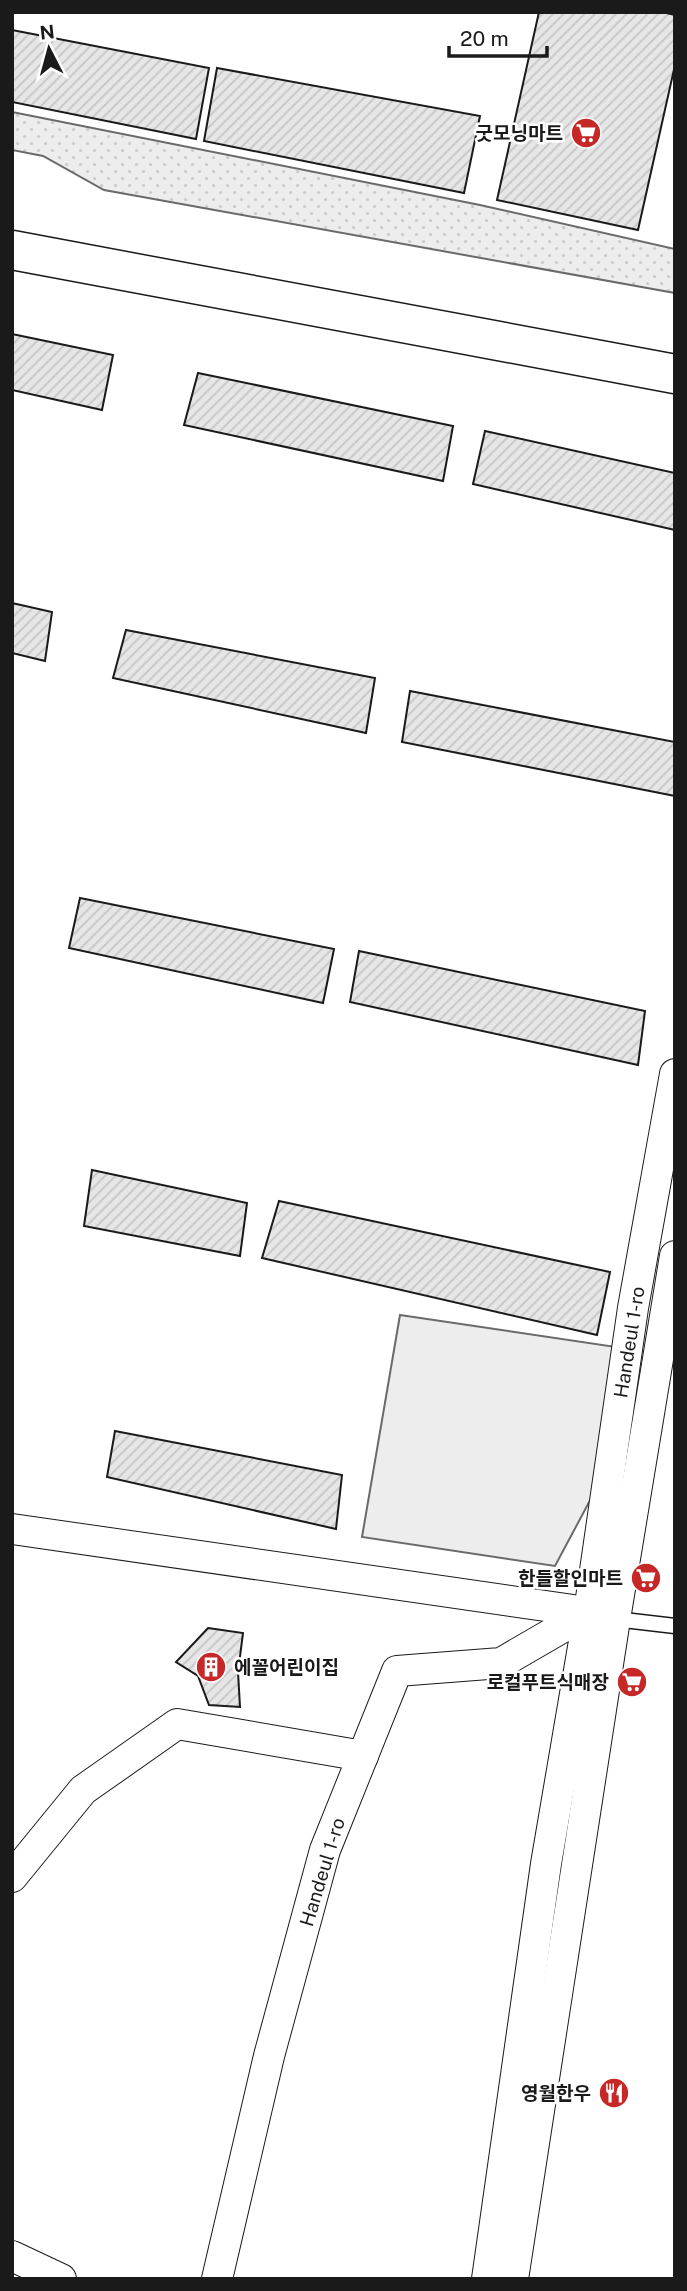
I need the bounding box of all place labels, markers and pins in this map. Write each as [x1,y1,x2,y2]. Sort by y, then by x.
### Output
supermarket icon: 굿모닝마트 [569,116,603,150]
place label: 굿모닝마트 [476,122,563,144]
supermarket icon: 한들할인마트 [629,1561,663,1595]
place label: 한들할인마트 [518,1567,623,1589]
building icon: 에꼴어린이집 [194,1650,228,1684]
place label: 에꼴어린이집 [234,1656,339,1678]
supermarket icon: 로컬푸트식매장 [615,1665,649,1699]
place label: 로컬푸트식매장 [487,1671,609,1693]
restaurant icon: 영월한우 [597,2076,631,2110]
place label: 영월한우 [521,2082,591,2104]

